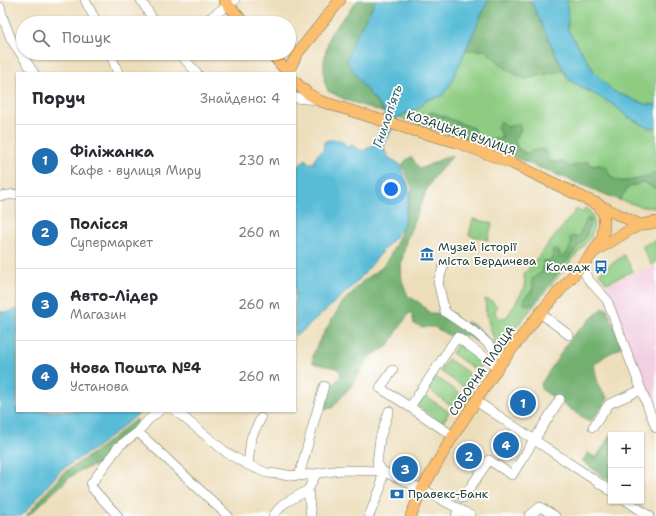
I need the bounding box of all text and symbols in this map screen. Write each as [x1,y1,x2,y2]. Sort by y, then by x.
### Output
search box [16,16,296,60]
icon: search [30,27,52,49]
text: Пошук [62,28,111,48]
water label: Гнилоп'ять [369,82,406,150]
text: Поруч [32,87,85,109]
text: Знайдено: 4 [200,90,280,107]
street label: КОЗАЦЬКА ВУЛИЦЯ [404,107,518,159]
text: Філіжанка [70,142,154,162]
text: 1 [42,152,48,169]
text: 230 m [238,152,280,169]
text: Кафе · вулиця Миру [70,162,202,179]
your location [381,179,401,199]
text: Полісся [70,214,128,234]
text: 2 [40,224,50,241]
text: 260 m [238,224,280,241]
text: Супермаркет [70,234,153,251]
place label: Музей історії міста Бердичева [438,239,537,269]
museum icon: Музей історії міста Бердичева [419,246,435,262]
place label: Коледж [546,259,590,275]
bus stop icon: Коледж [593,259,609,275]
text: Авто-Лідер [70,286,158,306]
text: 3 [40,296,50,313]
text: 260 m [238,296,280,313]
text: Магазин [70,306,126,323]
street label: СОБОРНА ПЛОЩА [445,323,519,419]
text: Нова Пошта №4 [70,358,201,378]
text: 4 [40,368,50,385]
text: 260 m [238,368,280,385]
text: Установа [70,378,129,395]
pin: 1 [510,388,536,418]
pin: 4 [493,430,519,460]
map controls [608,432,644,504]
button: + [608,432,644,468]
pin: 2 [456,441,482,471]
pin: 3 [392,454,418,484]
button: − [608,468,644,504]
bank icon: Правекс-Банк [389,486,405,502]
place label: Правекс-Банк [408,486,489,502]

